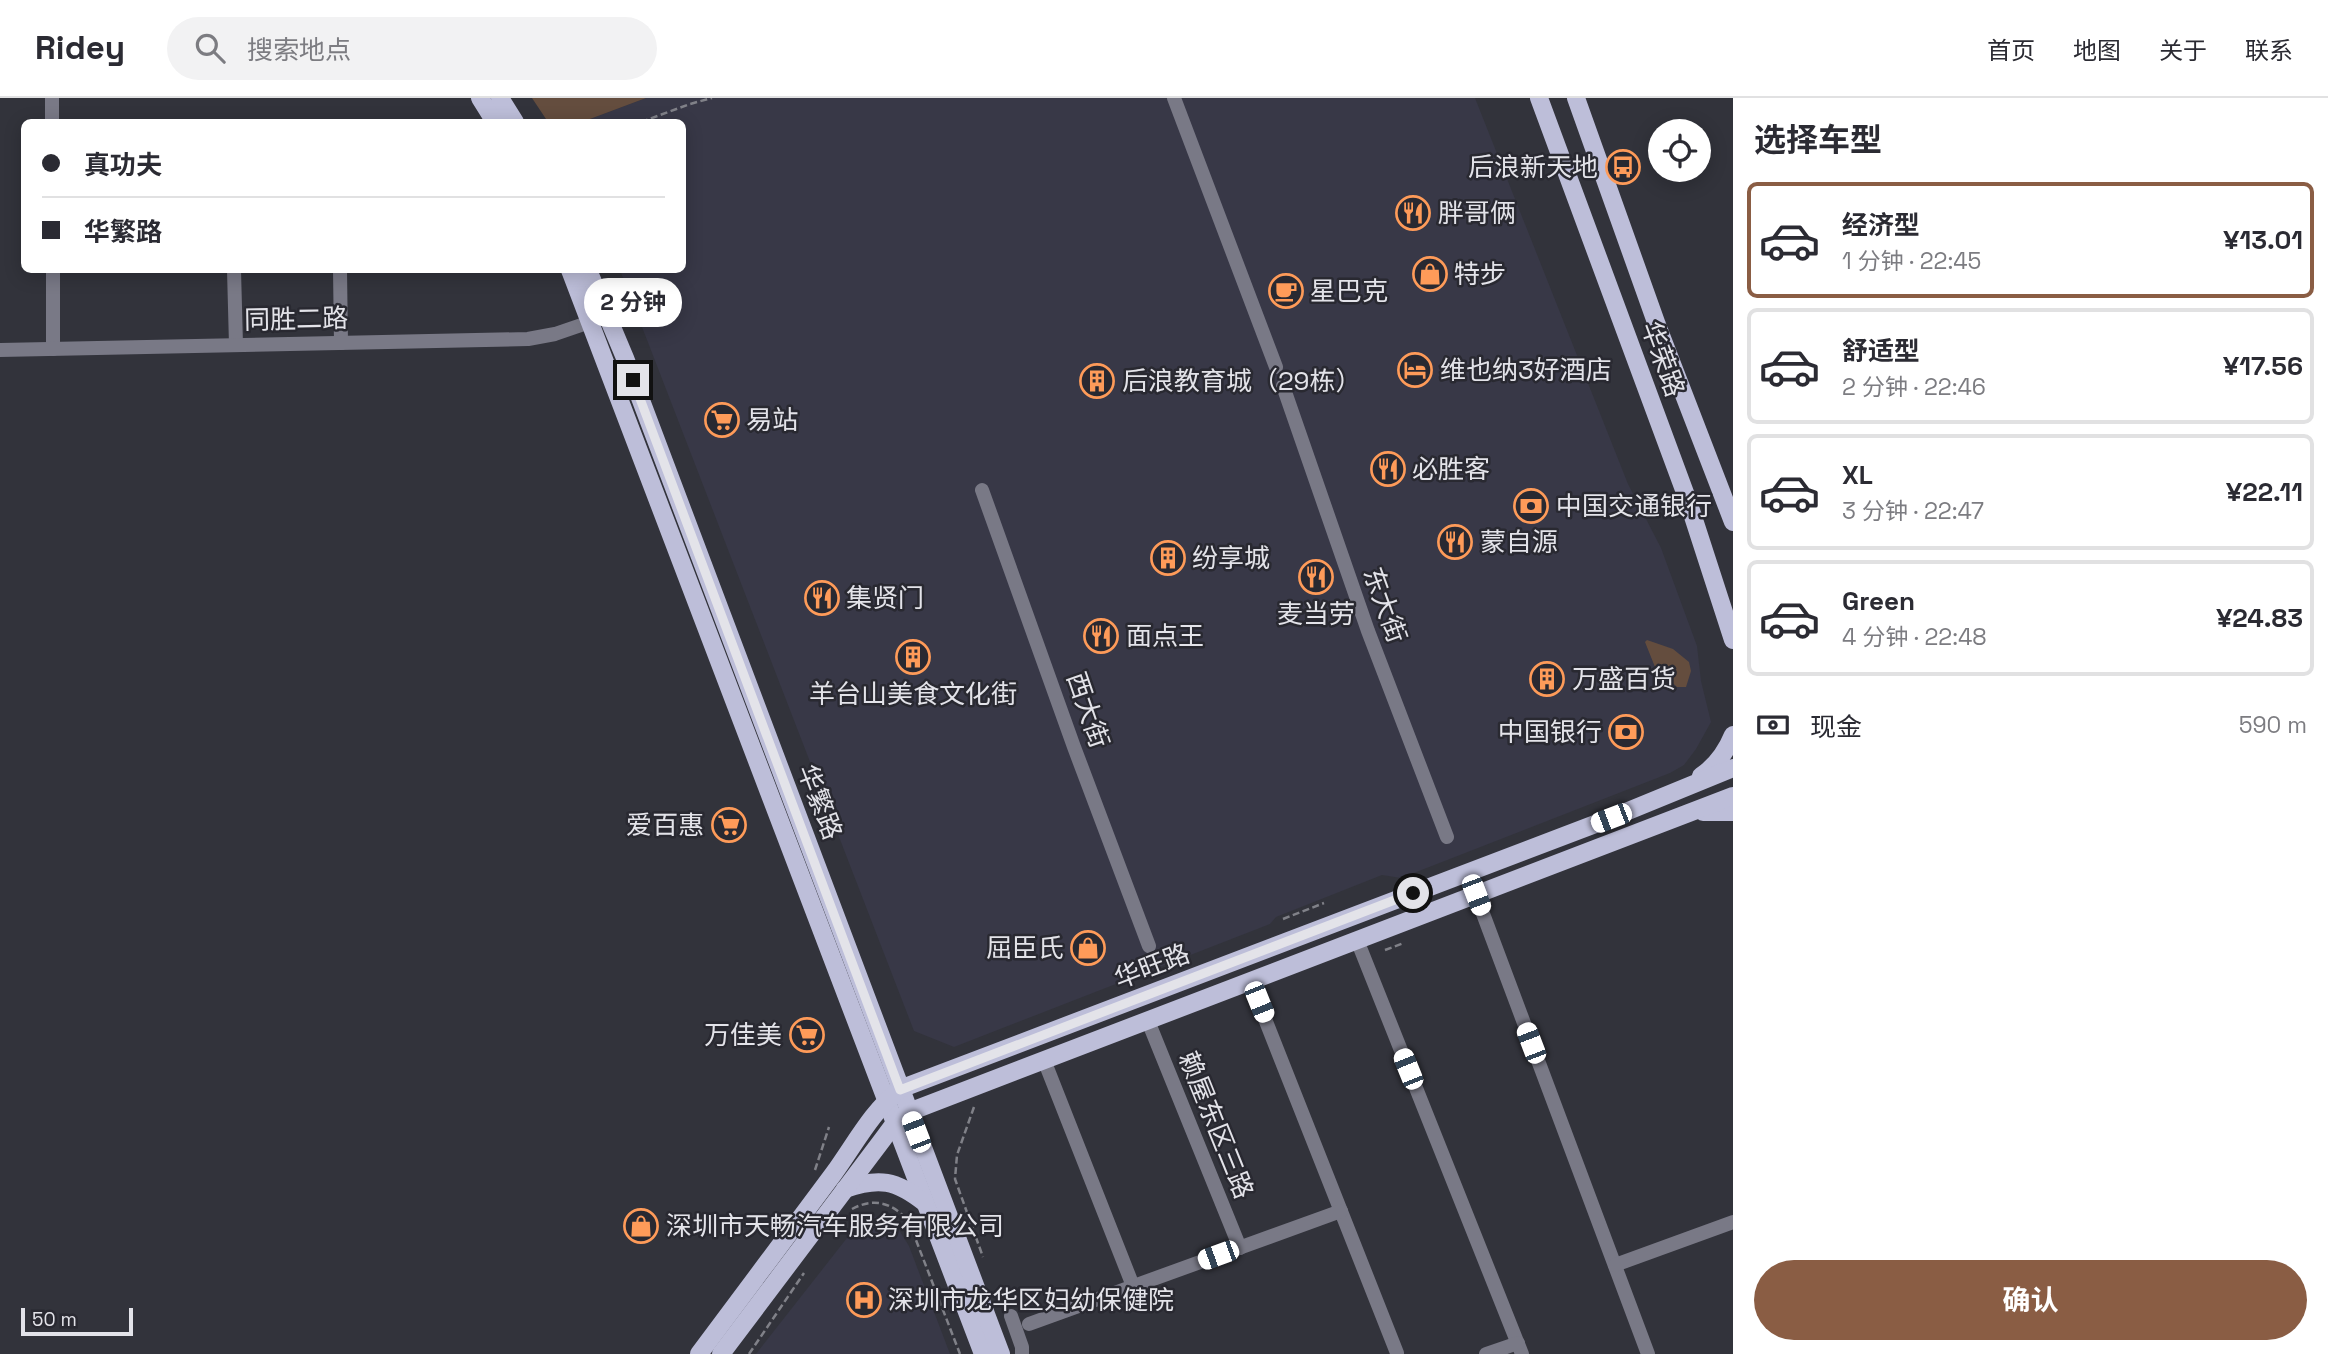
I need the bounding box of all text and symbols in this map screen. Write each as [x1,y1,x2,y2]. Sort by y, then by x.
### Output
search box [167,17,657,80]
text: Ridey [35,27,125,69]
icon: search [191,29,229,67]
text: 搜索地点 [247,33,351,67]
text: 首页 [1987,35,2035,66]
text: 地图 [2073,35,2121,66]
text: 关于 [2159,35,2207,66]
text: 联系 [2245,35,2293,66]
map controls [1648,119,1711,182]
button: locate [1648,119,1711,182]
text: 选择车型 [1754,120,1882,160]
text: 真功夫 [84,148,162,182]
bus stop icon: 后浪新天地 [1604,148,1642,186]
place label: 后浪新天地 [1468,150,1598,184]
restaurant icon: 胖哥俩 [1394,194,1432,232]
place label: 胖哥俩 [1438,196,1516,230]
text: 经济型 [1842,208,1920,242]
icon: car [1758,209,1821,272]
text: 华繁路 [84,215,162,249]
text: ¥13.01 [2223,223,2303,257]
text: 1 分钟 · 22:45 [1842,246,1981,276]
shop icon: 特步 [1411,255,1449,293]
place label: 特步 [1454,257,1506,291]
cafe icon: 星巴克 [1267,272,1305,310]
place label: 星巴克 [1310,274,1388,308]
callout: 2 分钟 [584,278,682,328]
text: 2 分钟 [600,287,666,317]
street label: 同胜二路 [244,301,348,337]
street label: 华荣路 [1634,317,1692,401]
text: 舒适型 [1842,334,1920,368]
icon: car [1758,335,1821,398]
text: ¥17.56 [2223,349,2303,383]
hotel icon: 维也纳3好酒店 [1396,351,1434,389]
place label: 维也纳3好酒店 [1440,353,1612,387]
building icon: 后浪教育城（29栋） [1078,362,1116,400]
route end [617,364,649,396]
place label: 后浪教育城（29栋） [1122,364,1362,398]
text: 2 分钟 · 22:46 [1842,372,1986,402]
supermarket icon: 易站 [703,401,741,439]
place label: 易站 [746,403,798,437]
restaurant icon: 必胜客 [1369,450,1407,488]
place label: 必胜客 [1412,452,1490,486]
text: XL [1842,458,1873,492]
icon: car [1758,461,1821,524]
text: ¥22.11 [2226,475,2303,509]
bank icon: 中国交通银行 [1512,487,1550,525]
place label: 中国交通银行 [1556,489,1712,523]
text: 3 分钟 · 22:47 [1842,496,1984,526]
restaurant icon: 蒙自源 [1436,523,1474,561]
place label: 蒙自源 [1480,525,1558,559]
building icon: 纷享城 [1149,539,1187,577]
place label: 纷享城 [1192,541,1270,575]
restaurant icon: 麦当劳 [1297,558,1335,596]
street label: 东大街 [1356,563,1414,647]
restaurant icon: 集贤门 [803,579,841,617]
place label: 集贤门 [846,581,924,615]
text: Green [1842,584,1915,618]
icon: car [1758,587,1821,650]
place label: 麦当劳 [1277,597,1355,631]
text: ¥24.83 [2216,601,2303,635]
restaurant icon: 面点王 [1082,617,1120,655]
place label: 面点王 [1126,619,1204,653]
text: 4 分钟 · 22:48 [1842,622,1987,652]
building icon: 羊台山美食文化街 [894,638,932,676]
building icon: 万盛百货 [1528,660,1566,698]
place label: 万盛百货 [1572,662,1676,696]
street label: 西大街 [1059,668,1117,752]
place label: 羊台山美食文化街 [809,677,1017,711]
icon: cash [1754,706,1792,744]
text: 现金 [1810,710,1862,744]
text: 590 m [2239,710,2307,740]
bank icon: 中国银行 [1607,713,1645,751]
place label: 中国银行 [1498,715,1602,749]
street label: 华繁路 [790,759,850,845]
car [1588,801,1635,835]
supermarket icon: 爱百惠 [710,806,748,844]
place label: 爱百惠 [626,808,704,842]
car [1459,872,1494,918]
route start [1397,877,1429,909]
shop icon: 屈臣氏 [1069,929,1107,967]
place label: 屈臣氏 [986,931,1064,965]
street label: 华旺路 [1109,936,1195,996]
car [1242,979,1277,1025]
supermarket icon: 万佳美 [788,1016,826,1054]
place label: 万佳美 [704,1018,782,1052]
car [1514,1020,1549,1066]
street label: 赖屋东区三路 [1171,1046,1261,1204]
car [1391,1046,1426,1092]
car [899,1109,934,1155]
shop icon: 深圳市天畅汽车服务有限公司 [622,1207,660,1245]
place label: 深圳市天畅汽车服务有限公司 [666,1209,1004,1243]
car [1195,1238,1242,1272]
button: 确认 [1754,1260,2307,1340]
hospital icon: 深圳市龙华区妇幼保健院 [845,1281,883,1319]
place label: 深圳市龙华区妇幼保健院 [888,1283,1174,1317]
scale bar [21,1305,133,1337]
text: 50 m [32,1307,77,1332]

